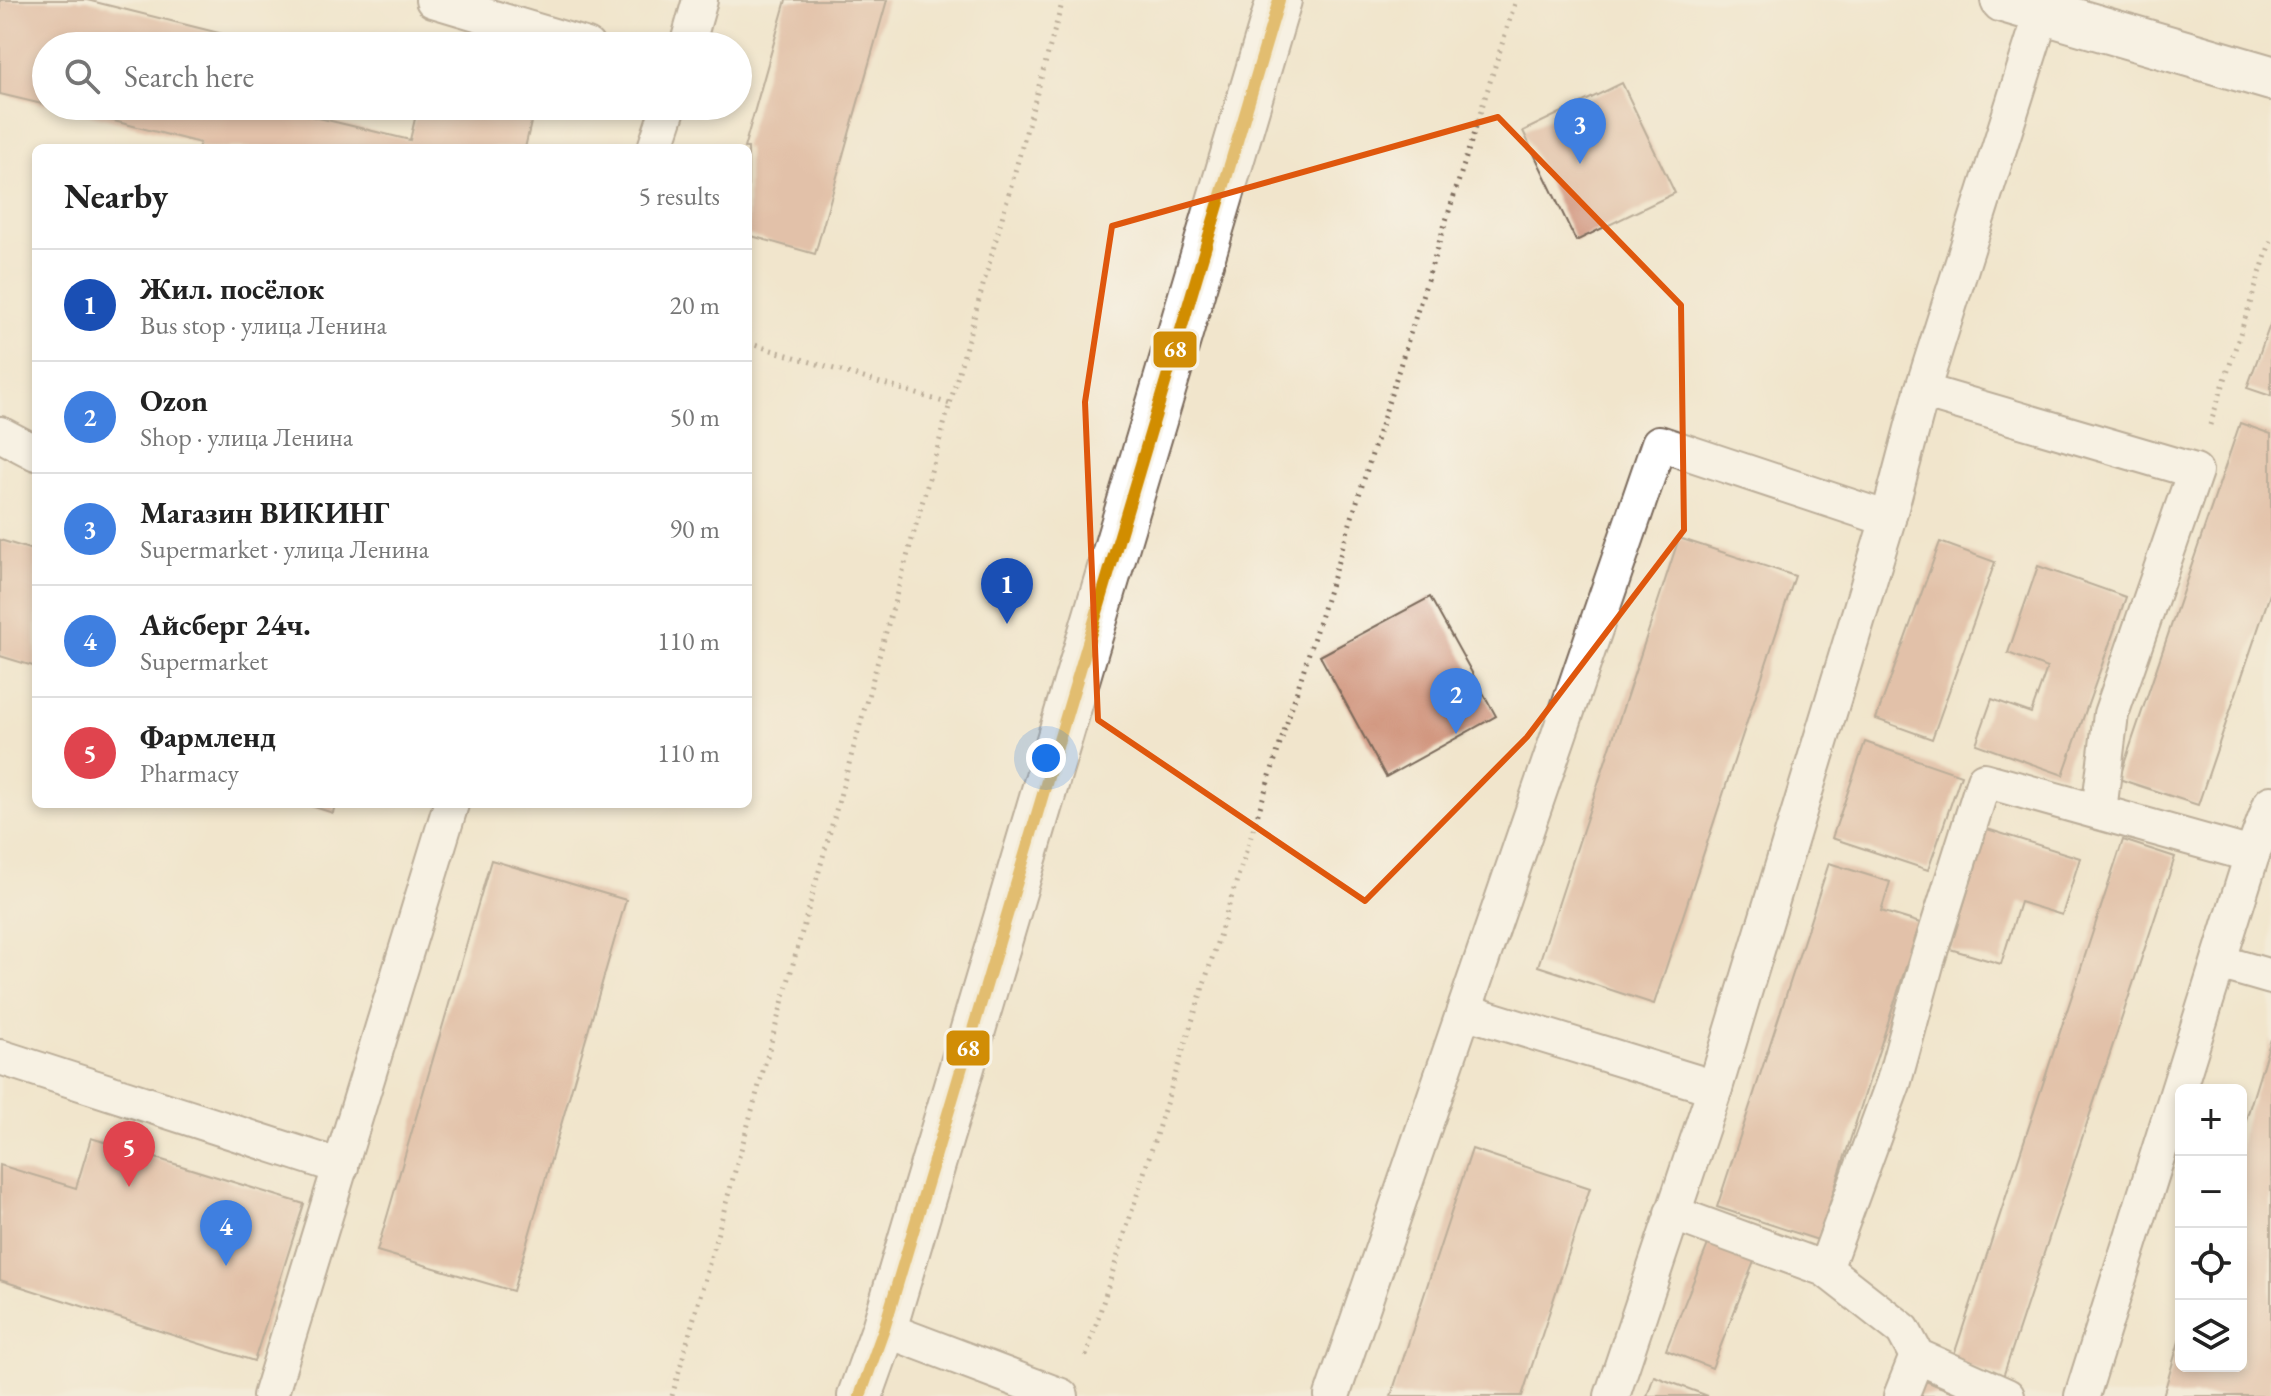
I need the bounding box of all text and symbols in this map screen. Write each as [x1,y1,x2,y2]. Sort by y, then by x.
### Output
search box [32,32,752,120]
icon: search [60,54,104,98]
text: Search here [124,57,254,96]
pin: 3 [1554,98,1606,164]
text: Nearby [64,174,168,218]
text: 5 results [639,179,720,213]
text: Жил. посёлок [140,269,324,308]
text: 1 [83,288,97,322]
text: 20 m [670,288,720,322]
text: Bus stop · улица Ленина [140,308,387,342]
line badge: 68 [1152,330,1198,369]
text: 68 [1163,335,1187,364]
text: Ozon [140,381,208,420]
text: 2 [83,400,97,434]
text: 50 m [670,400,720,434]
text: Shop · улица Ленина [140,420,353,454]
text: Магазин ВИКИНГ [140,493,389,532]
text: 3 [83,512,97,546]
text: 90 m [670,512,720,546]
text: Supermarket · улица Ленина [140,532,429,566]
pin: 1 [981,558,1033,624]
text: Айсберг 24ч. [140,605,311,644]
text: 4 [83,624,97,658]
text: 110 m [657,624,720,658]
text: Supermarket [140,644,268,678]
pin: 2 [1430,668,1482,734]
text: Фармленд [140,717,276,756]
text: 5 [83,736,97,770]
text: 110 m [657,736,720,770]
your location [1026,738,1066,778]
text: Pharmacy [140,756,239,790]
line badge: 68 [945,1029,991,1067]
text: 68 [956,1034,980,1063]
map controls [2175,1084,2247,1372]
button: + [2175,1084,2247,1156]
pin: 5 [103,1121,155,1187]
button: − [2175,1156,2247,1228]
pin: 4 [200,1200,252,1266]
button: locate [2175,1228,2247,1300]
button: layers [2175,1300,2247,1372]

